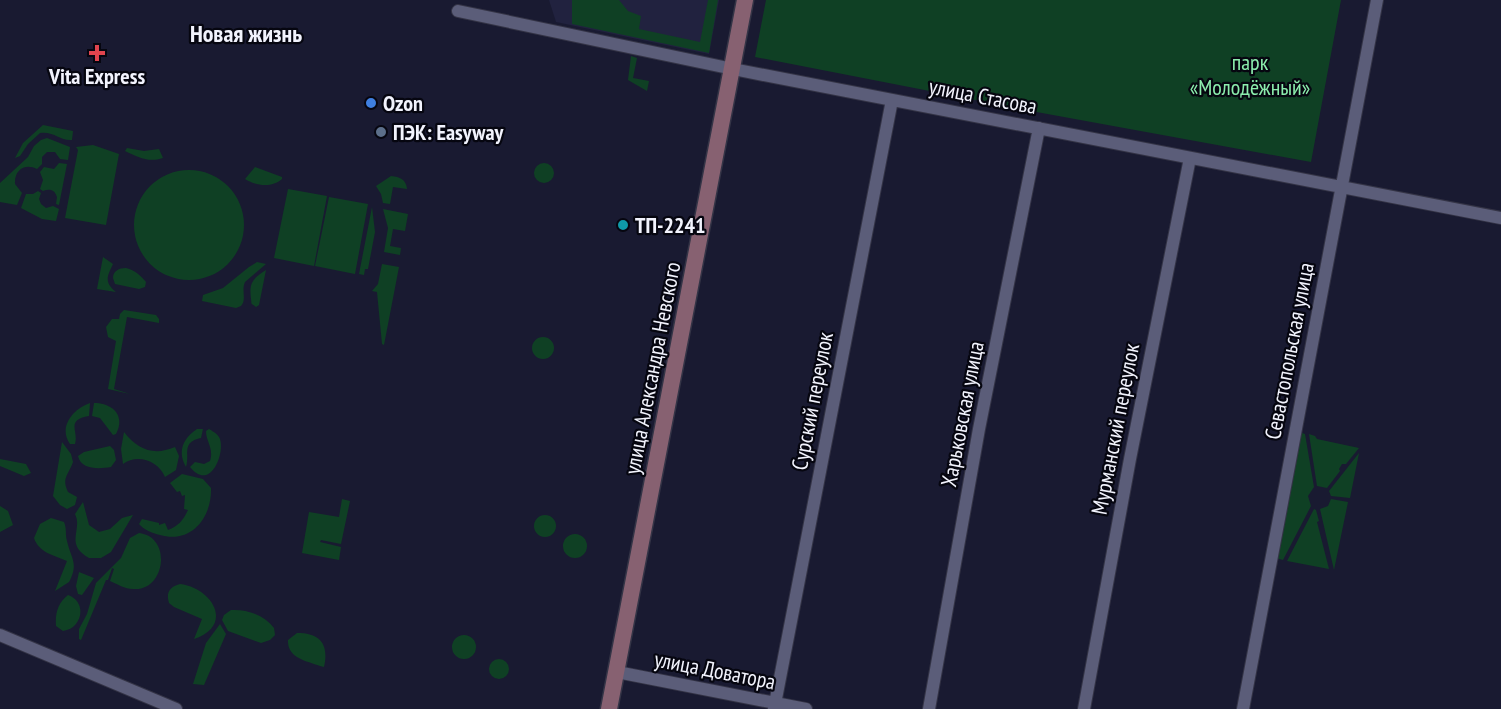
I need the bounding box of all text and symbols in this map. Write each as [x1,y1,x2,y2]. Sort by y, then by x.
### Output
district label: Новая жизнь [190,18,302,49]
marker: Vita Express [90,46,104,60]
park label: парк «Молодёжный» [1190,48,1310,101]
place label: Vita Express [48,62,145,90]
street label: улица Стасова [927,72,1039,120]
place label: Ozon [383,89,423,117]
marker: Ozon [364,96,378,110]
place label: ПЭК: Easyway [393,118,504,146]
marker: ПЭК: Easyway [374,125,388,139]
place label: ТП-2241 [635,211,706,239]
marker: ТП-2241 [616,218,630,232]
street label: улица Александра Невского [618,259,686,477]
street label: Севастопольская улица [1258,260,1320,442]
street label: Сурский переулок [785,329,839,472]
street label: Харьковская улица [934,339,990,489]
street label: Мурманский переулок [1085,341,1145,517]
street label: улица Доватора [652,645,778,695]

